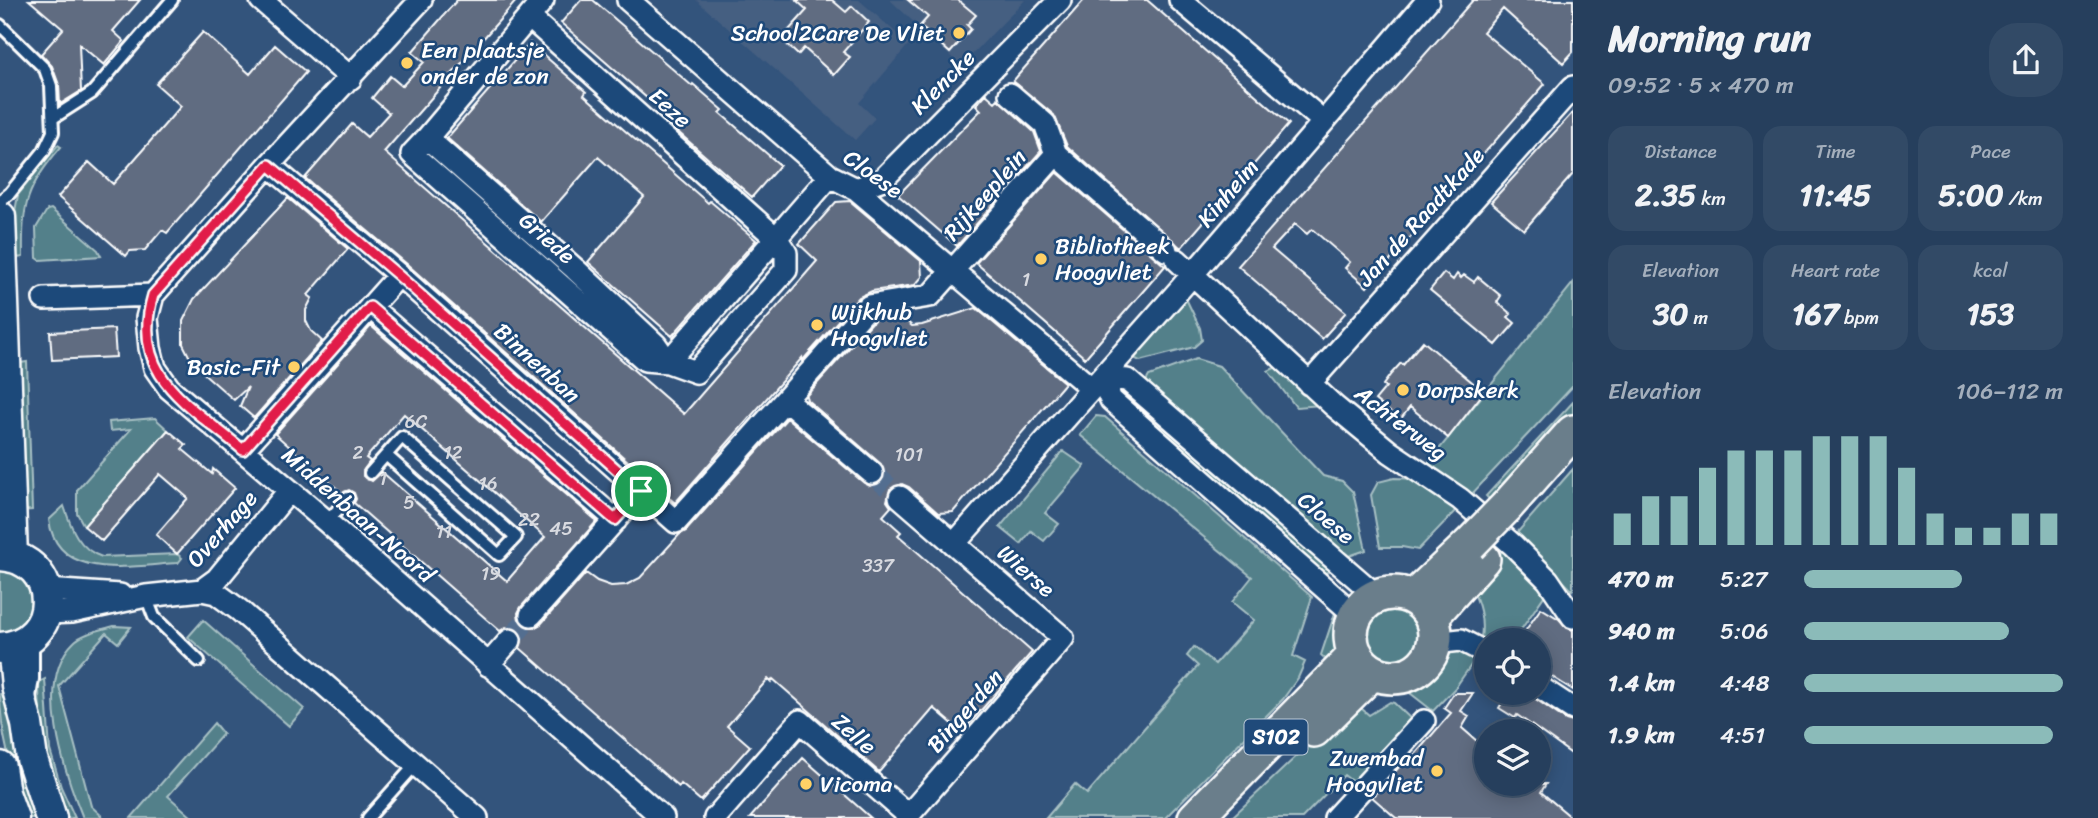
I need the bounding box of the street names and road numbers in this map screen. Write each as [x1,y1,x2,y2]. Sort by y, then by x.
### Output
street label: Klencke [900,39,986,125]
street label: Eeze [639,77,701,139]
street label: Cloese [834,138,912,210]
street label: Jan de Raadtkade [1346,138,1495,297]
street label: Rijkeeplein [933,139,1037,251]
street label: Kinheim [1186,149,1270,237]
street label: Griede [509,201,585,275]
street label: Binnenban [484,312,590,414]
street label: Achterweg [1345,373,1457,472]
street label: Middenbaan-Noord [272,436,446,595]
street label: Overhage [176,480,268,578]
street label: Cloese [1288,481,1364,555]
street label: Wierse [987,534,1065,608]
street label: Bingerden [916,659,1014,763]
street label: Zelle [822,702,886,766]
road number: S102 [1244,720,1308,754]

